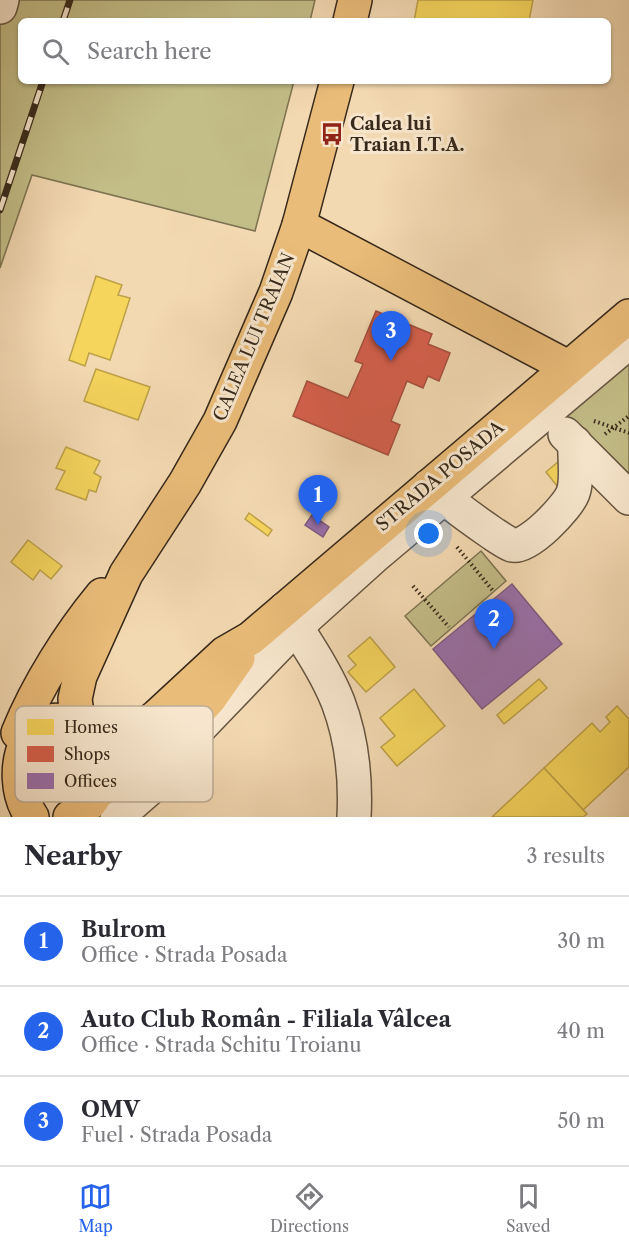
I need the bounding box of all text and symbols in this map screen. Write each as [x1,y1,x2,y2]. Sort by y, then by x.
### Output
search box [18,18,611,84]
icon: search [39,35,72,68]
text: Search here [87,38,212,65]
place label: Calea lui Traian I.T.A. [350,113,464,156]
bus stop icon: Calea lui Traian I.T.A. [319,121,345,147]
street label: CALEA LUI TRAIAN [209,250,299,424]
pin: 3 [372,312,410,361]
street label: STRADA POSADA [372,416,509,536]
pin: 1 [298,476,338,525]
your location [414,519,443,548]
pin: 2 [474,600,514,649]
legend [15,706,213,802]
text: Homes [64,717,118,737]
text: Shops [64,744,110,764]
text: Offices [64,771,117,791]
text: Nearby [24,840,122,872]
text: 3 results [527,844,605,868]
text: Bulrom [81,916,166,943]
text: 1 [39,929,48,953]
text: 30 m [557,929,605,953]
text: Office · Strada Posada [81,943,288,967]
text: Auto Club Român - Filiala Vâlcea [81,1006,451,1033]
text: 2 [38,1019,49,1043]
text: 40 m [557,1019,605,1043]
text: Office · Strada Schitu Troianu [81,1033,362,1057]
text: OMV [81,1096,140,1123]
text: 3 [38,1109,49,1133]
text: 50 m [558,1109,605,1133]
text: Fuel · Strada Posada [81,1123,272,1147]
tab: Map [79,1180,113,1236]
tab: Directions [270,1180,349,1236]
tab: Saved [506,1180,550,1236]

